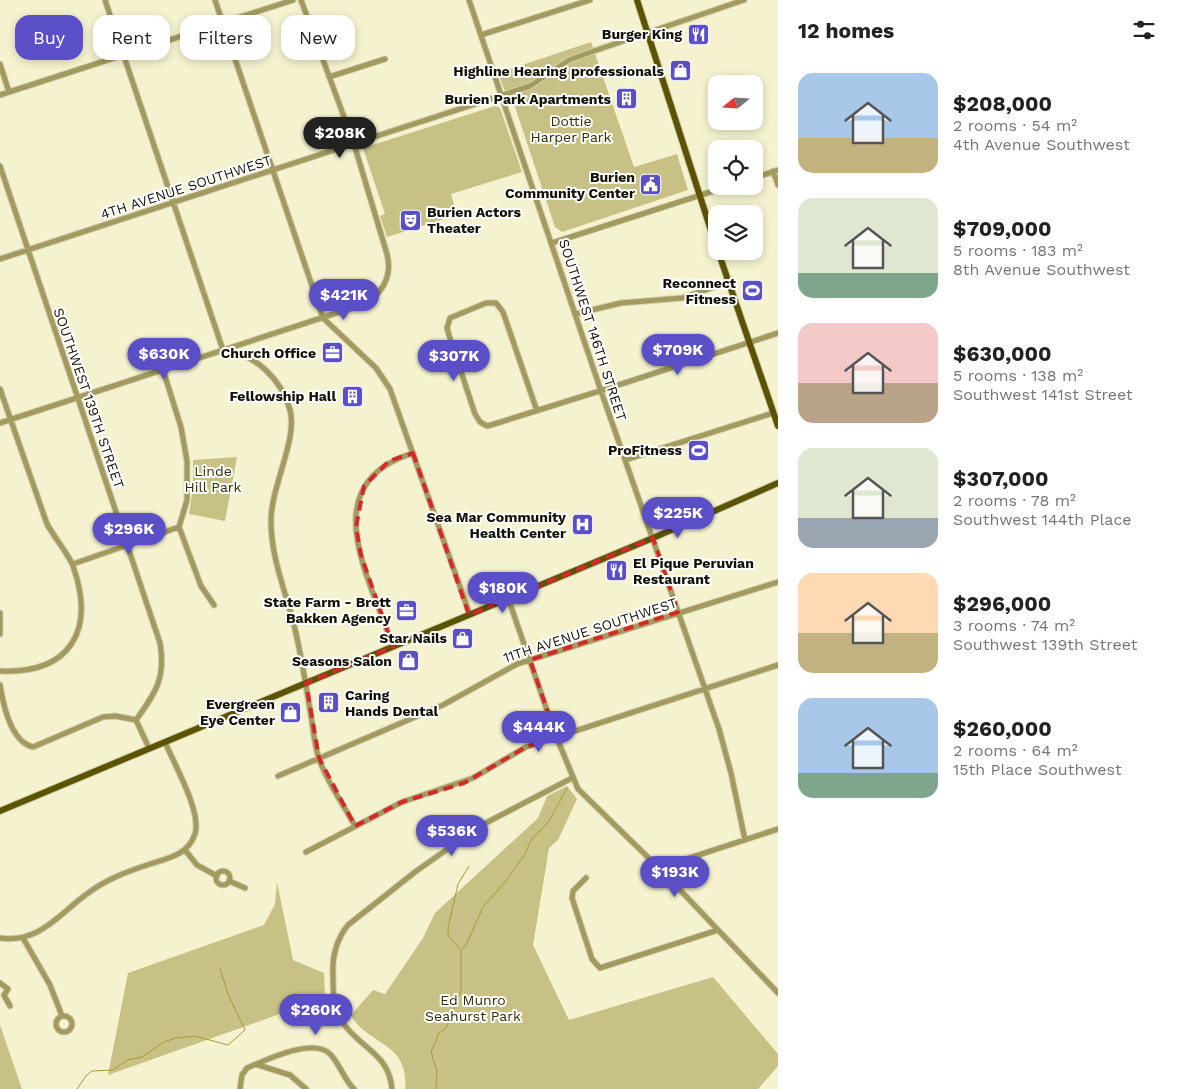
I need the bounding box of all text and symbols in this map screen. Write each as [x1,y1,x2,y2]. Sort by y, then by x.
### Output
chip: Buy [15,15,83,60]
chip: Rent [93,15,170,60]
chip: Filters [180,15,271,60]
chip: New [281,15,355,60]
icon: filters [1130,16,1158,44]
text: 12 homes [798,18,894,43]
restaurant icon: Burger King [686,22,710,46]
place label: Burger King [602,26,682,42]
shop icon: Highline Hearing professionals [668,59,692,83]
place label: Highline Hearing professionals [453,63,665,79]
north arrow [708,75,762,130]
map controls [708,75,763,260]
building icon: Burien Park Apartments [615,87,639,111]
place label: Burien Park Apartments [444,91,612,107]
text: $208,000 [953,91,1052,116]
icon: home [838,93,898,153]
park label: Dottie Harper Park [531,113,612,145]
pin: $208K [305,116,375,159]
text: 2 rooms · 54 m² [953,116,1077,135]
text: $208K [314,123,366,142]
text: 4th Avenue Southwest [953,135,1130,154]
button: locate [708,140,763,195]
street label: 4TH AVENUE SOUTHWEST [98,152,274,222]
place label: Burien Community Center [505,169,635,201]
public building icon: Burien Community Center [639,173,663,197]
place label: Burien Actors Theater [427,204,521,236]
button: layers [708,205,763,260]
theatre icon: Burien Actors Theater [399,208,423,232]
text: $709,000 [953,216,1052,241]
icon: home [838,218,898,278]
street label: SOUTHWEST 146TH STREET [556,237,630,423]
text: 5 rooms · 183 m² [953,241,1083,260]
text: 8th Avenue Southwest [953,260,1130,279]
place label: Reconnect Fitness [662,275,737,307]
pin: $421K [309,278,379,321]
sports icon: Reconnect Fitness [740,279,764,303]
text: $421K [320,285,368,304]
street label: SOUTHWEST 139TH STREET [51,306,128,491]
pin: $709K [643,334,713,376]
pin: $630K [129,338,199,380]
pin: $307K [419,340,489,382]
text: $709K [653,340,703,359]
office icon: Church Office [320,341,344,365]
text: $630,000 [953,341,1052,366]
icon: home [838,343,898,403]
text: $630K [139,344,190,363]
place label: Church Office [221,345,316,361]
text: $307K [429,346,479,365]
text: 5 rooms · 138 m² [953,366,1083,385]
building icon: Fellowship Hall [340,384,364,408]
text: Southwest 141st Street [953,385,1133,404]
place label: Fellowship Hall [230,388,336,404]
sports icon: ProFitness [686,438,710,462]
place label: ProFitness [608,442,683,458]
park label: Linde Hill Park [185,463,242,495]
text: $307,000 [953,466,1049,491]
icon: home [838,468,898,528]
text: 2 rooms · 78 m² [953,491,1076,510]
pin: $225K [643,496,713,539]
text: $225K [653,503,703,522]
place label: Sea Mar Community Health Center [427,509,566,541]
text: Southwest 144th Place [953,510,1132,529]
pin: $296K [94,512,164,555]
hospital icon: Sea Mar Community Health Center [570,513,594,537]
text: $296K [104,519,154,538]
place label: El Pique Peruvian Restaurant [633,555,754,587]
restaurant icon: El Pique Peruvian Restaurant [605,559,629,583]
pin: $180K [468,572,538,614]
text: $180K [479,578,527,597]
text: $296,000 [953,591,1051,616]
icon: home [838,593,898,653]
place label: State Farm - Brett Bakken Agency [264,594,391,626]
street label: 11TH AVENUE SOUTHWEST [501,594,679,666]
office icon: State Farm - Brett Bakken Agency [395,598,419,622]
text: 3 rooms · 74 m² [953,616,1075,635]
shop icon: Star Nails [451,626,475,650]
place label: Star Nails [379,630,448,646]
text: Southwest 139th Street [953,635,1138,654]
shop icon: Seasons Salon [396,649,420,673]
place label: Seasons Salon [292,653,392,669]
place label: Caring Hands Dental [345,687,439,719]
building icon: Caring Hands Dental [317,691,341,715]
place label: Evergreen Eye Center [200,696,275,728]
shop icon: Evergreen Eye Center [279,700,303,724]
pin: $444K [504,710,574,753]
text: $260,000 [953,716,1052,741]
text: $444K [513,717,565,736]
icon: home [838,718,898,778]
text: 2 rooms · 64 m² [953,741,1078,760]
text: 15th Place Southwest [953,760,1122,779]
pin: $536K [417,814,487,857]
text: $536K [427,821,477,840]
pin: $193K [640,856,710,898]
text: $193K [651,862,699,881]
park label: Ed Munro Seahurst Park [425,992,521,1024]
pin: $260K [281,994,351,1036]
text: $260K [290,1000,342,1019]

